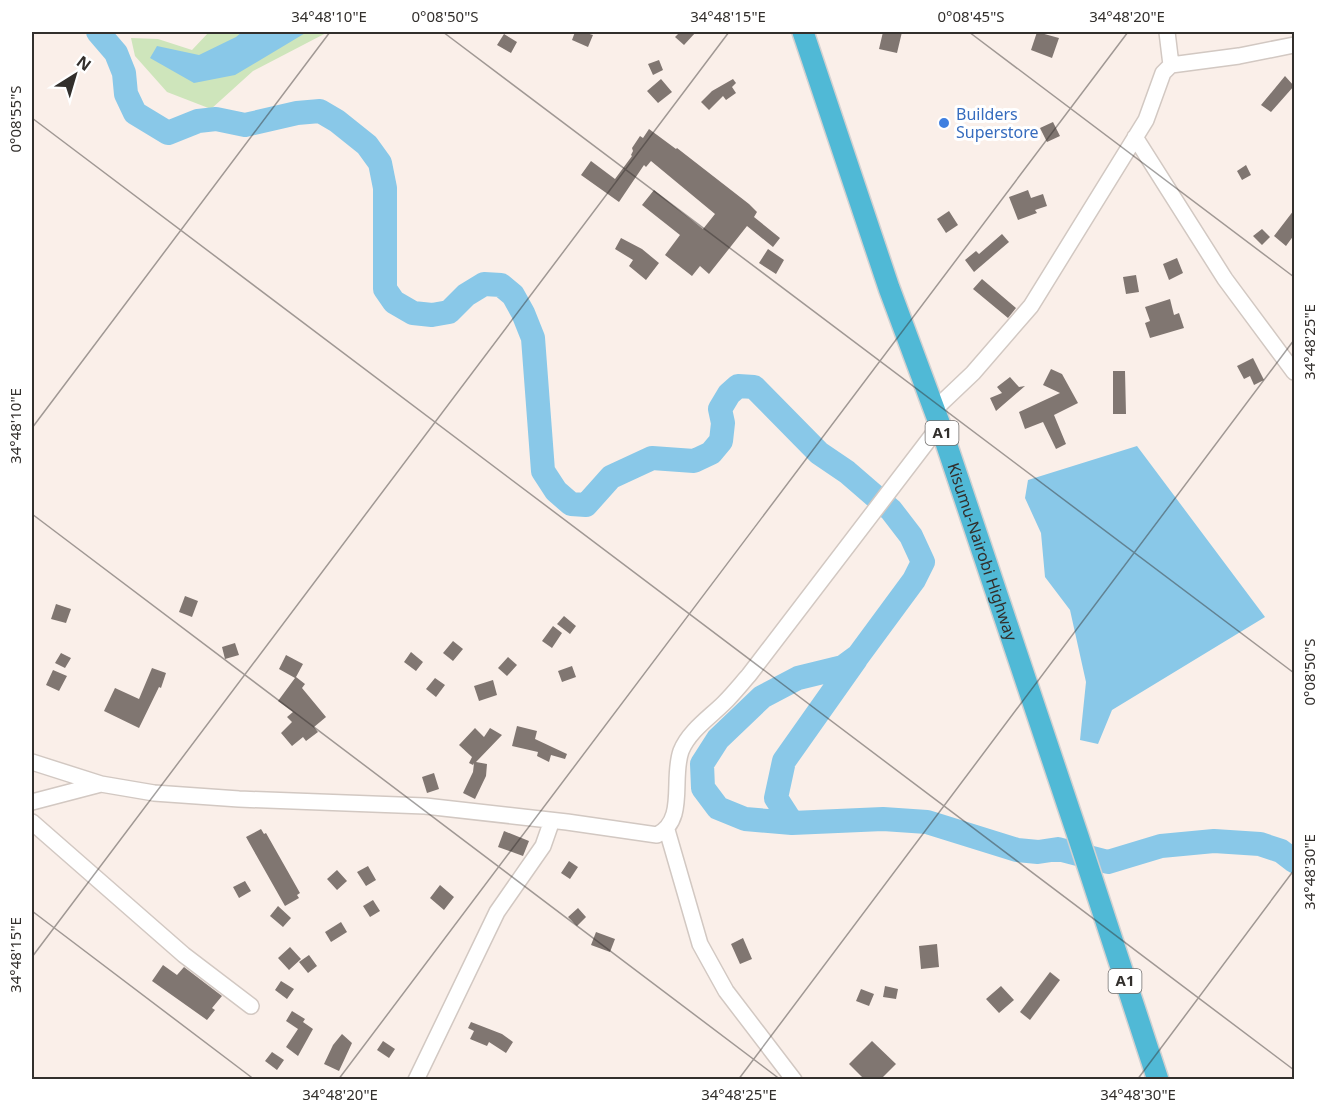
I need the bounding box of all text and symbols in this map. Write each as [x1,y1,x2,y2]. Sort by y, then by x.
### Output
text: 34°48'10"E [291,6,367,26]
text: 0°08'50"S [411,6,479,26]
text: 34°48'15"E [690,6,766,26]
text: 0°08'45"S [937,6,1005,26]
text: 34°48'20"E [1089,6,1165,26]
north arrow [45,45,105,105]
text: N [72,50,96,76]
text: 0°08'55"S [5,85,25,153]
place label: Builders Superstore [956,103,1039,143]
marker: Builders Superstore [937,116,951,130]
text: 34°48'25"E [1299,304,1319,380]
text: 34°48'10"E [5,388,25,464]
road number: A1 [926,421,958,445]
street label: Kisumu-Nairobi Highway [942,460,1023,645]
text: 0°08'50"S [1299,638,1319,706]
text: 34°48'30"E [1299,834,1319,910]
text: 34°48'15"E [5,917,25,993]
road number: A1 [1108,969,1142,993]
text: 34°48'20"E [302,1084,378,1104]
text: 34°48'25"E [701,1084,777,1104]
text: 34°48'30"E [1100,1084,1176,1104]

